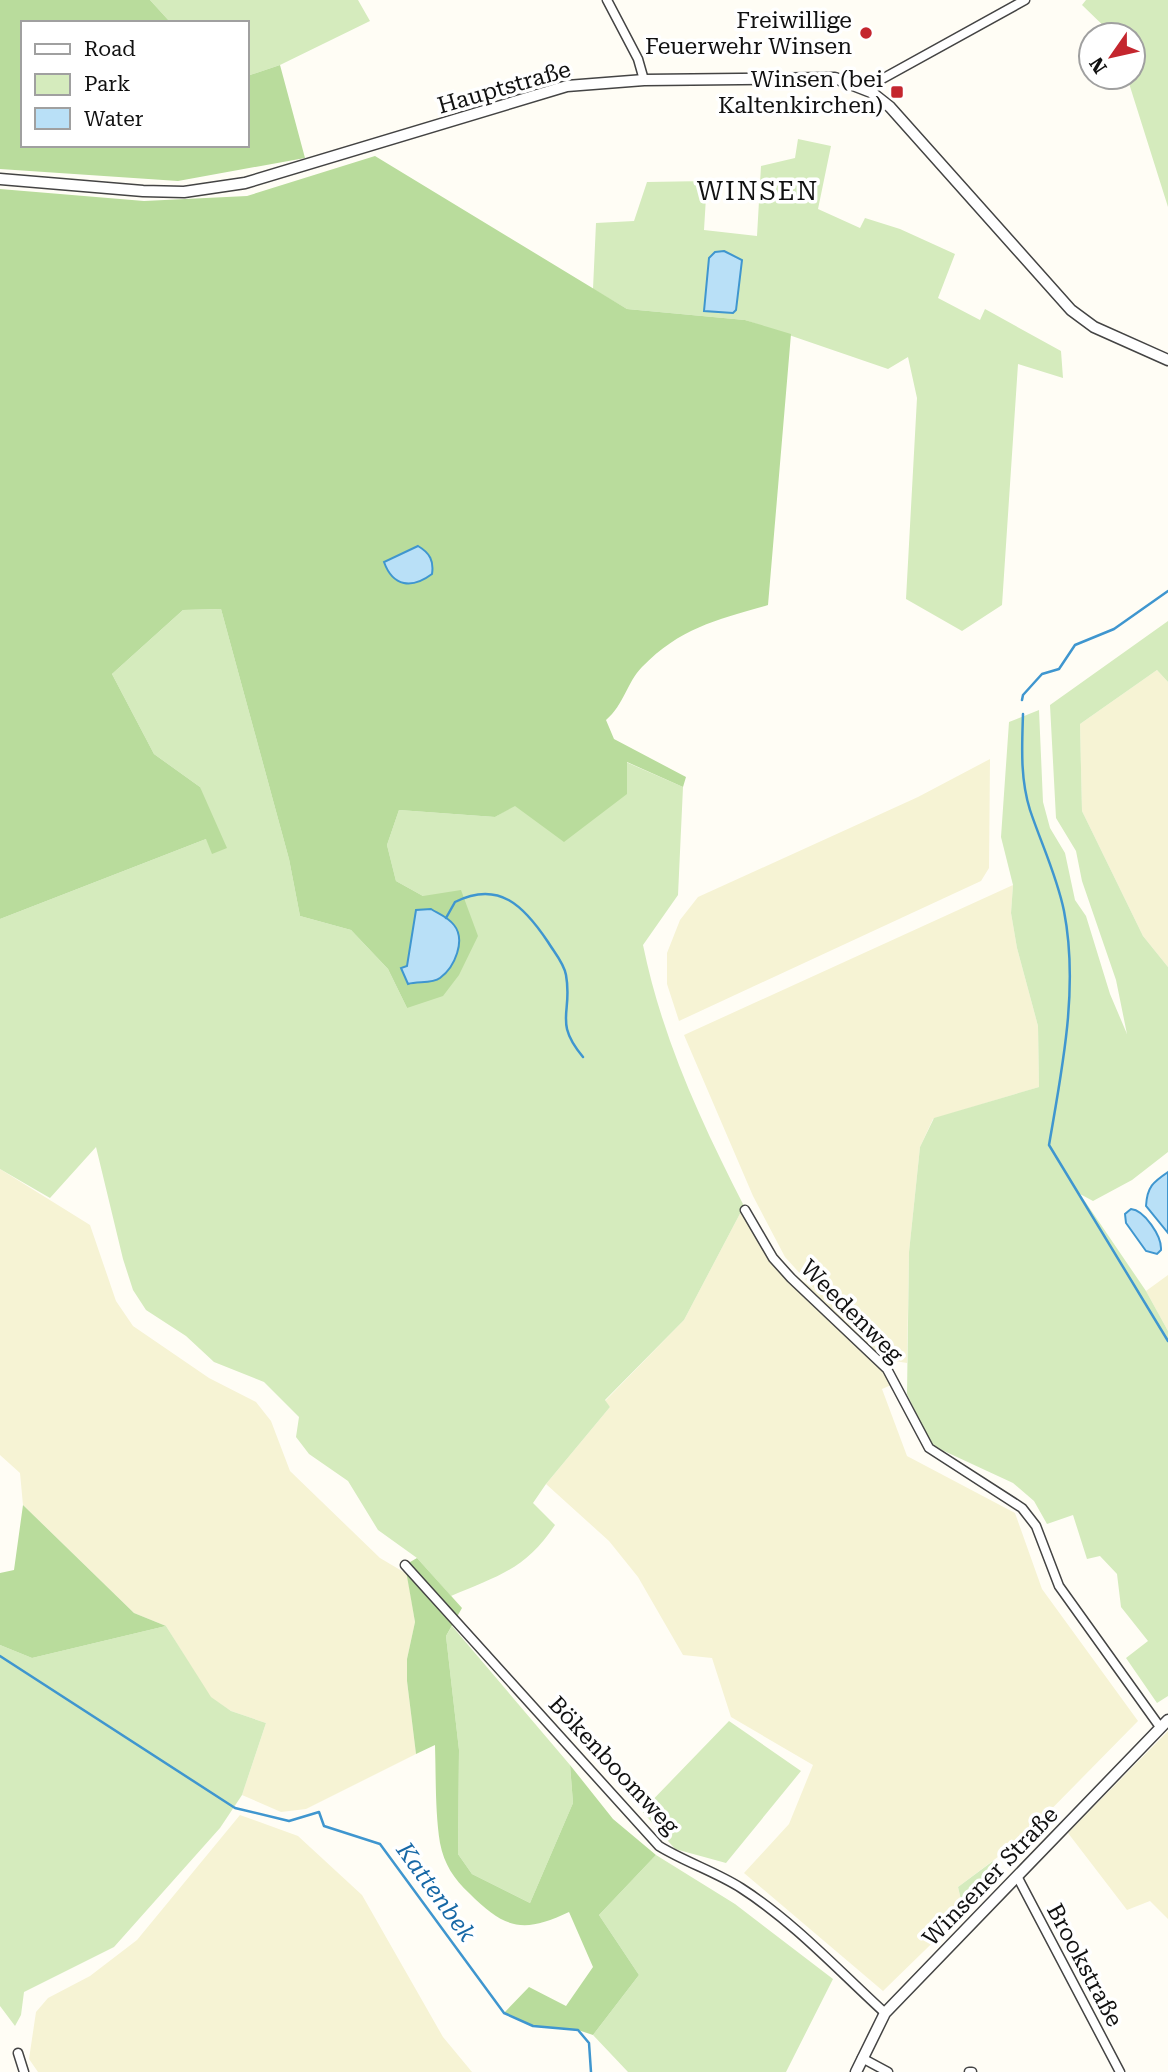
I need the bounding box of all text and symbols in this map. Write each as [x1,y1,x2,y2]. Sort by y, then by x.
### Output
place label: Freiwillige Feuerwehr Winsen [645,7,852,60]
legend [21,21,248,147]
north arrow [1077,21,1147,91]
marker: Freiwillige Feuerwehr Winsen [858,25,874,41]
text: Road [84,37,136,61]
text: N [1084,52,1112,78]
street label: Hauptstraße [434,56,574,119]
place label: Winsen (bei Kaltenkirchen) [718,66,883,119]
text: Park [84,72,130,96]
marker: Winsen (bei Kaltenkirchen) [889,84,905,100]
text: Water [84,107,144,131]
district label: WINSEN [697,176,819,206]
street label: Weedenweg [795,1254,909,1368]
street label: Bökenboomweg [543,1691,684,1840]
street label: Winsener Straße [917,1801,1064,1952]
water label: Kattenbek [390,1836,481,1947]
street label: Brookstraße [1041,1899,1128,2031]

